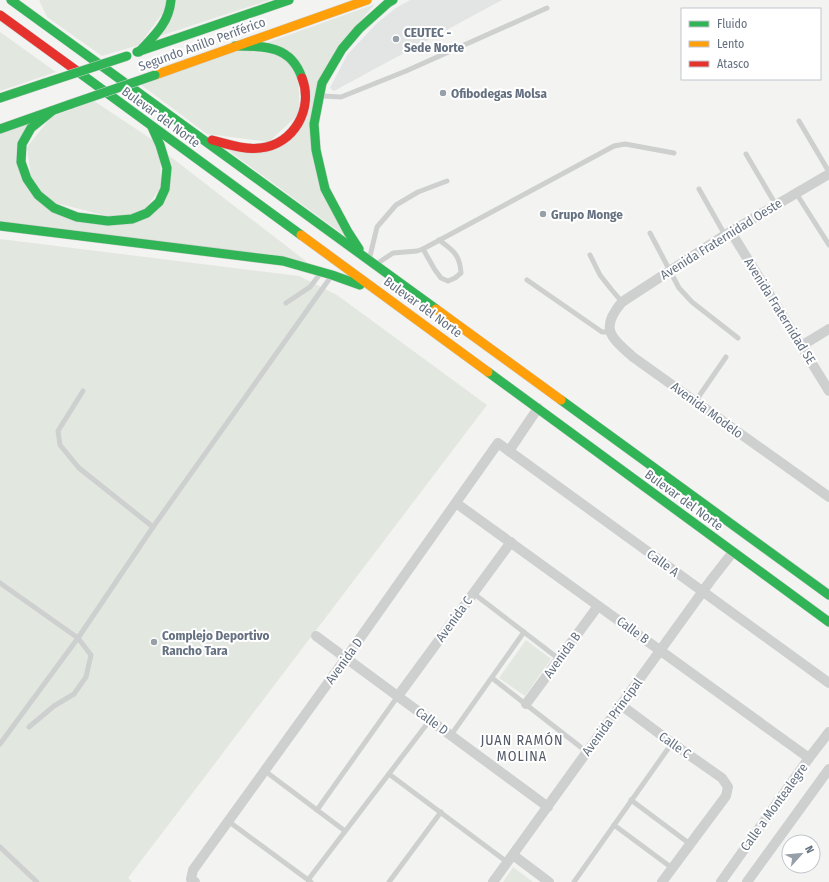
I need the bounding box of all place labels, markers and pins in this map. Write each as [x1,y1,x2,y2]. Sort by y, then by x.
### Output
place label: CEUTEC - Sede Norte [404,25,465,55]
marker: CEUTEC - Sede Norte [391,34,401,44]
place label: Ofibodegas Molsa [451,86,547,101]
marker: Ofibodegas Molsa [438,88,448,98]
place label: Grupo Monge [551,207,623,222]
marker: Grupo Monge [538,209,548,219]
place label: Complejo Deportivo Rancho Tara [162,628,270,658]
marker: Complejo Deportivo Rancho Tara [149,637,159,647]

